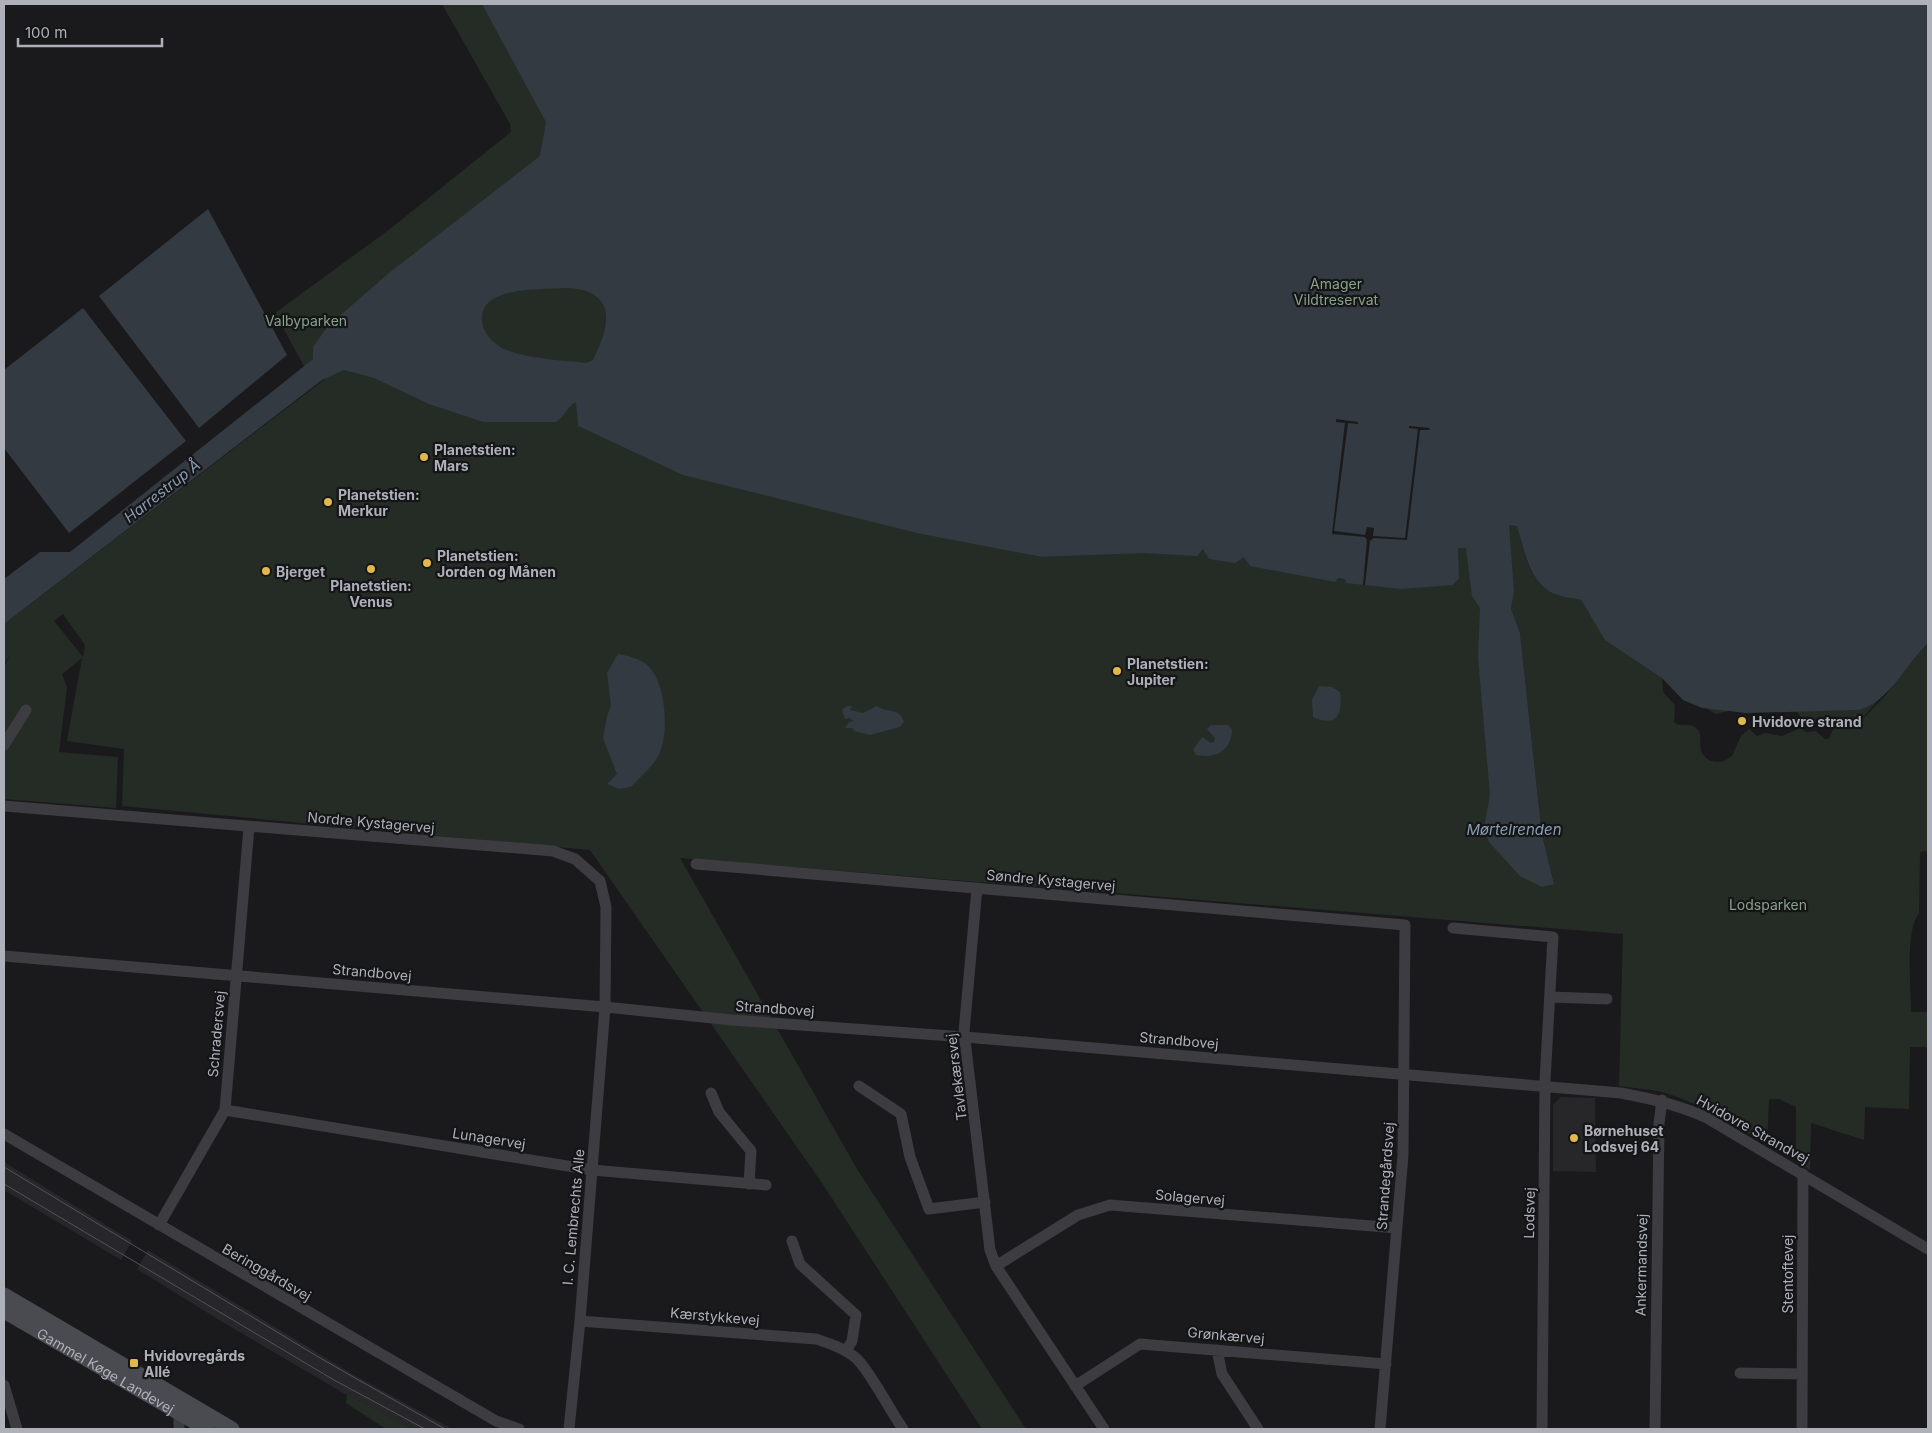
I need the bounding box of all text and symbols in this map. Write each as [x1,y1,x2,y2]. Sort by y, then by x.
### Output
scale bar [18,15,161,47]
text: 100 m [25,23,67,42]
park label: Amager Vildtreservat [1294,275,1379,308]
park label: Valbyparken [265,312,347,329]
place label: Planetstien: Mars [434,441,516,474]
marker: Planetstien: Mars [418,451,430,463]
water label: Harrestrup Å [120,455,204,527]
place label: Planetstien: Merkur [338,486,420,519]
marker: Planetstien: Merkur [322,496,334,508]
place label: Planetstien: Jorden og Månen [437,547,556,580]
marker: Planetstien: Jorden og Månen [421,557,433,569]
place label: Bjerget [276,563,325,580]
marker: Planetstien: Venus [365,563,377,575]
marker: Bjerget [260,565,272,577]
place label: Planetstien: Venus [330,577,412,610]
place label: Planetstien: Jupiter [1127,655,1209,688]
marker: Planetstien: Jupiter [1111,665,1123,677]
place label: Hvidovre strand [1752,713,1862,730]
marker: Hvidovre strand [1736,715,1748,727]
street label: Nordre Kystagervej [307,808,435,836]
water label: Mørtelrenden [1466,820,1562,839]
street label: Søndre Kystagervej [986,866,1116,894]
park label: Lodsparken [1729,896,1807,913]
street label: Strandbovej [332,960,412,984]
street label: Schradersvej [204,990,228,1078]
street label: Strandbovej [735,997,815,1019]
street label: Strandbovej [1139,1028,1219,1052]
street label: Tavlekærsvej [942,1033,970,1121]
street label: Hvidovre Strandvej [1694,1091,1812,1167]
street label: Strandegårdsvej [1373,1121,1397,1231]
place label: Børnehuset Lodsvej 64 [1584,1122,1663,1155]
street label: Lunagervej [451,1124,527,1152]
marker: Børnehuset Lodsvej 64 [1568,1132,1580,1144]
street label: I. C. Lembrechts Alle [559,1148,587,1286]
street label: Solagervej [1154,1185,1226,1209]
street label: Lodsvej [1520,1187,1538,1239]
street label: Ankermandsvej [1632,1214,1650,1316]
street label: Stentoftevej [1779,1235,1796,1313]
street label: Beringgårdsvej [220,1240,314,1304]
street label: Kærstykkevej [670,1304,760,1328]
street label: Grønkærvej [1187,1323,1265,1347]
street label: Gammel Køge Landevej [34,1324,178,1417]
place label: Hvidovregårds Allé [144,1347,245,1380]
marker: Hvidovregårds Allé [128,1357,140,1369]

